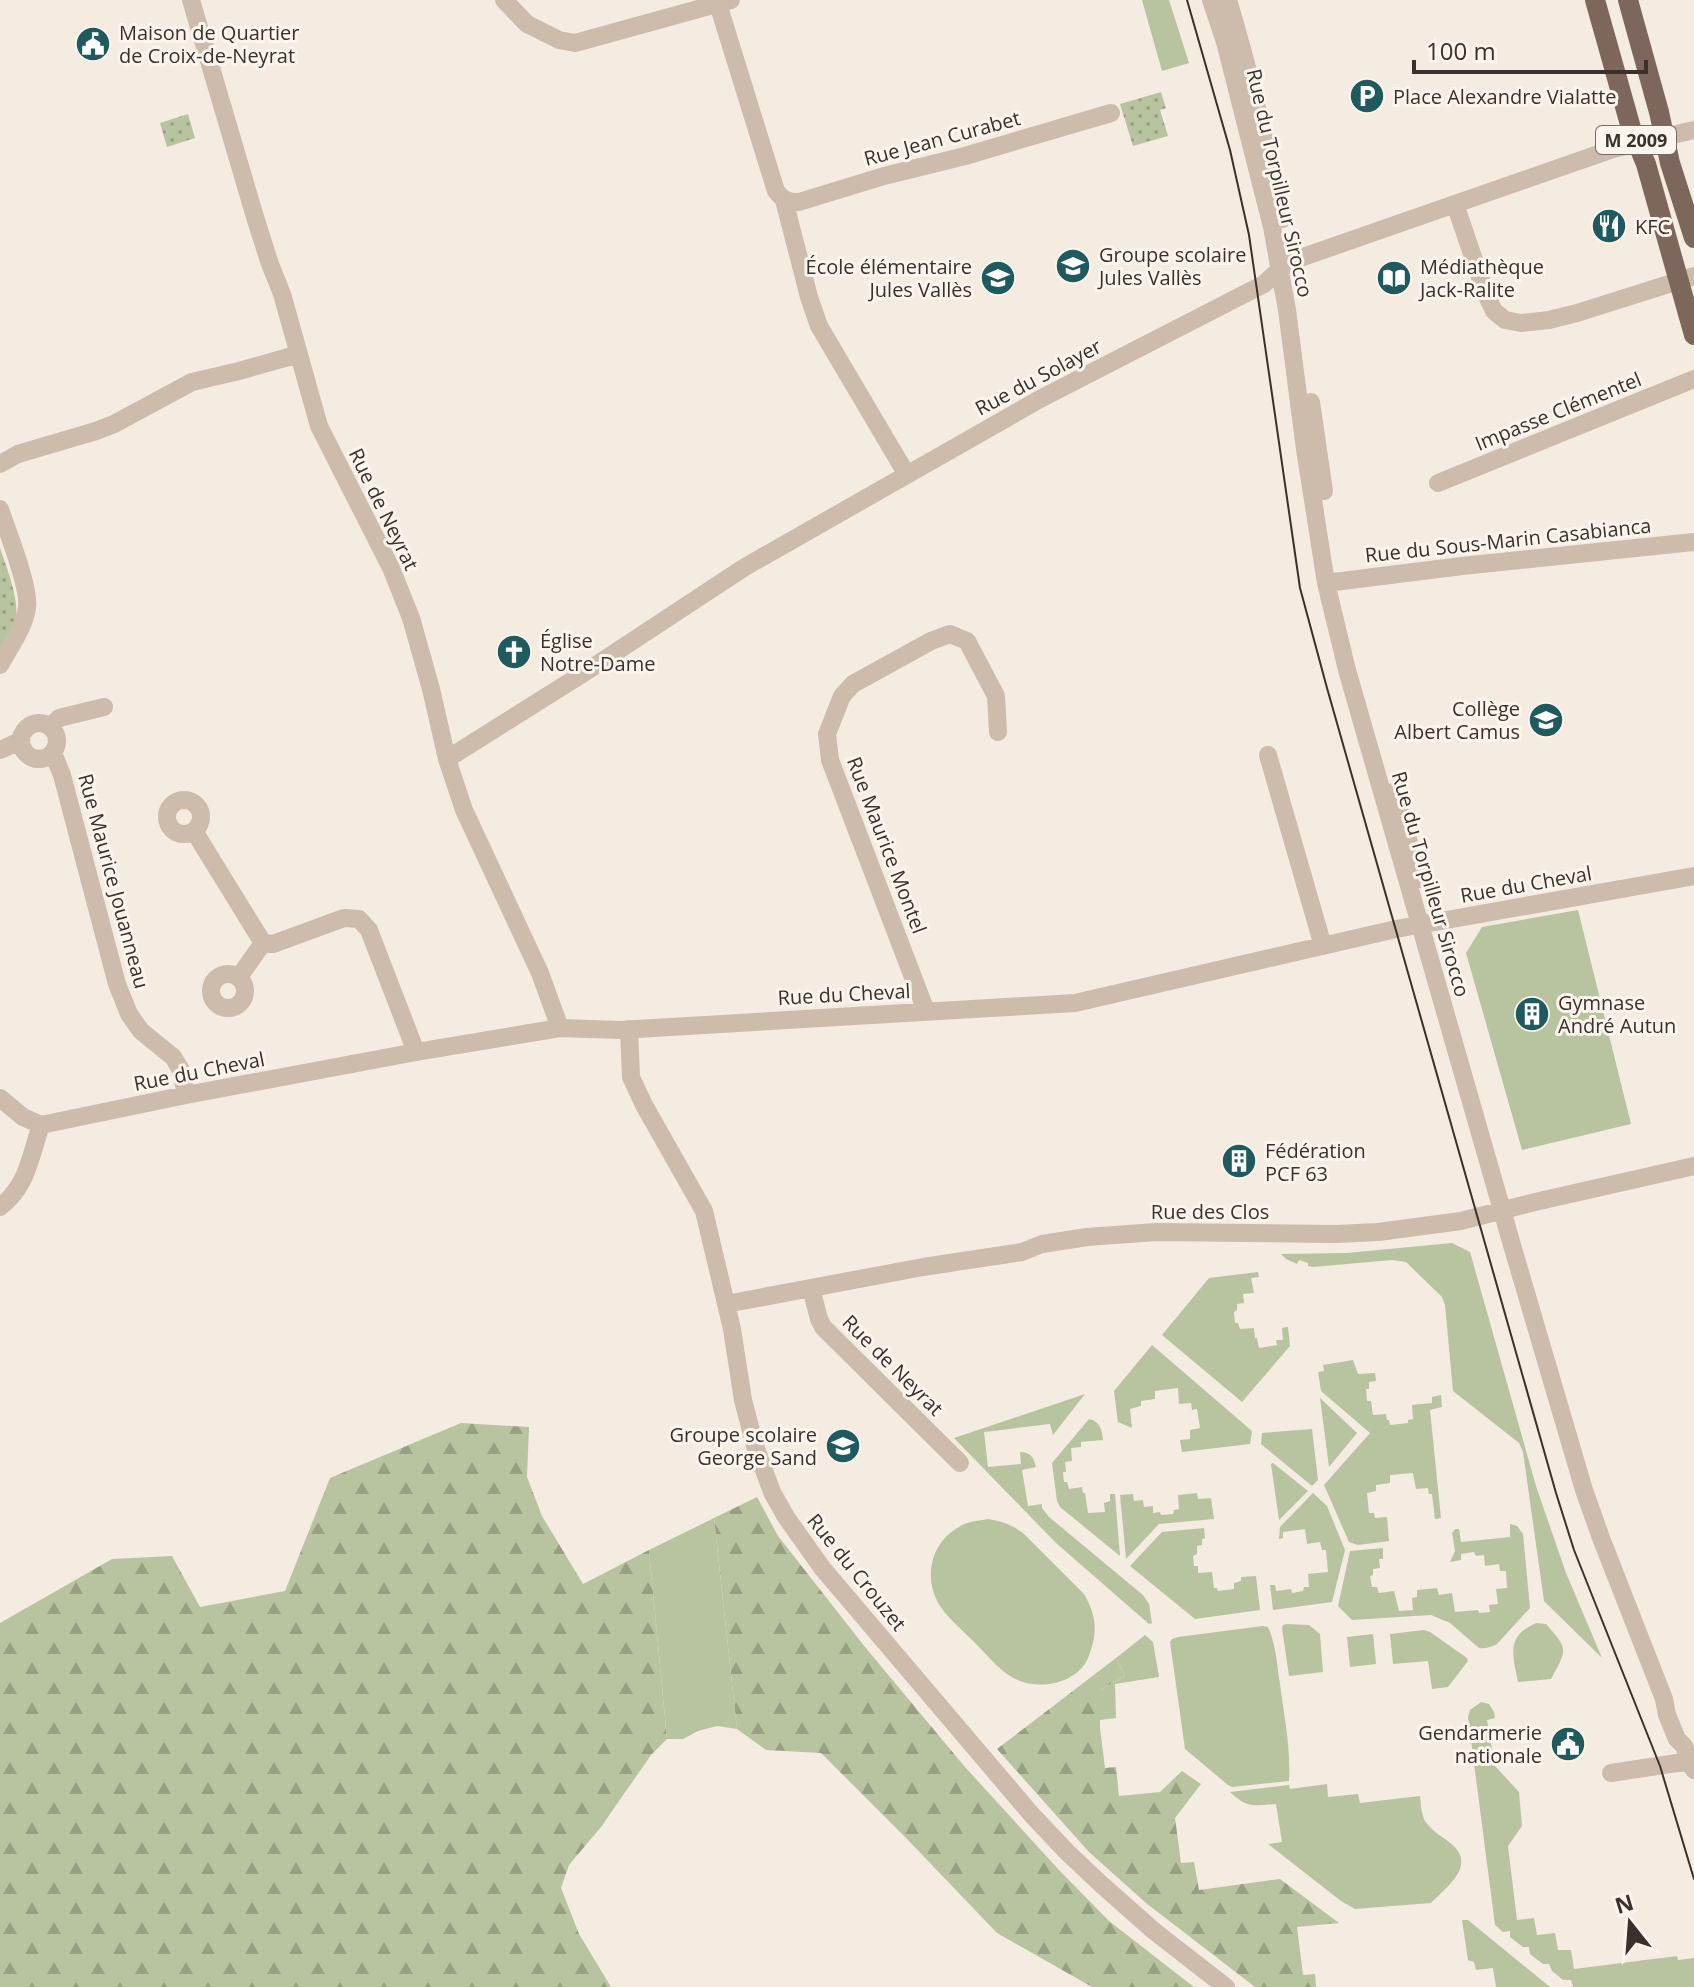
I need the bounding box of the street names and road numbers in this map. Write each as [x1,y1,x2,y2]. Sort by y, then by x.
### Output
street label: Rue du Torpilleur Sirocco [1241,66,1319,300]
street label: Rue Jean Curabet [861,104,1023,172]
road number: M 2009 [1596,126,1676,154]
street label: Rue du Solayer [970,332,1106,422]
street label: Impasse Clémentel [1471,365,1645,457]
street label: Rue de Neyrat [343,444,425,574]
street label: Rue du Sous-Marin Casabianca [1364,512,1652,568]
street label: Rue Maurice Montel [841,753,933,937]
street label: Rue du Torpilleur Sirocco [1386,768,1476,1000]
street label: Rue Maurice Jouanneau [72,770,156,992]
street label: Rue du Cheval [1458,859,1594,909]
street label: Rue du Cheval [777,977,911,1011]
street label: Rue du Cheval [131,1045,267,1097]
street label: Rue des Clos [1151,1198,1269,1225]
street label: Rue de Neyrat [837,1309,949,1421]
street label: Rue du Crouzet [801,1508,913,1636]

